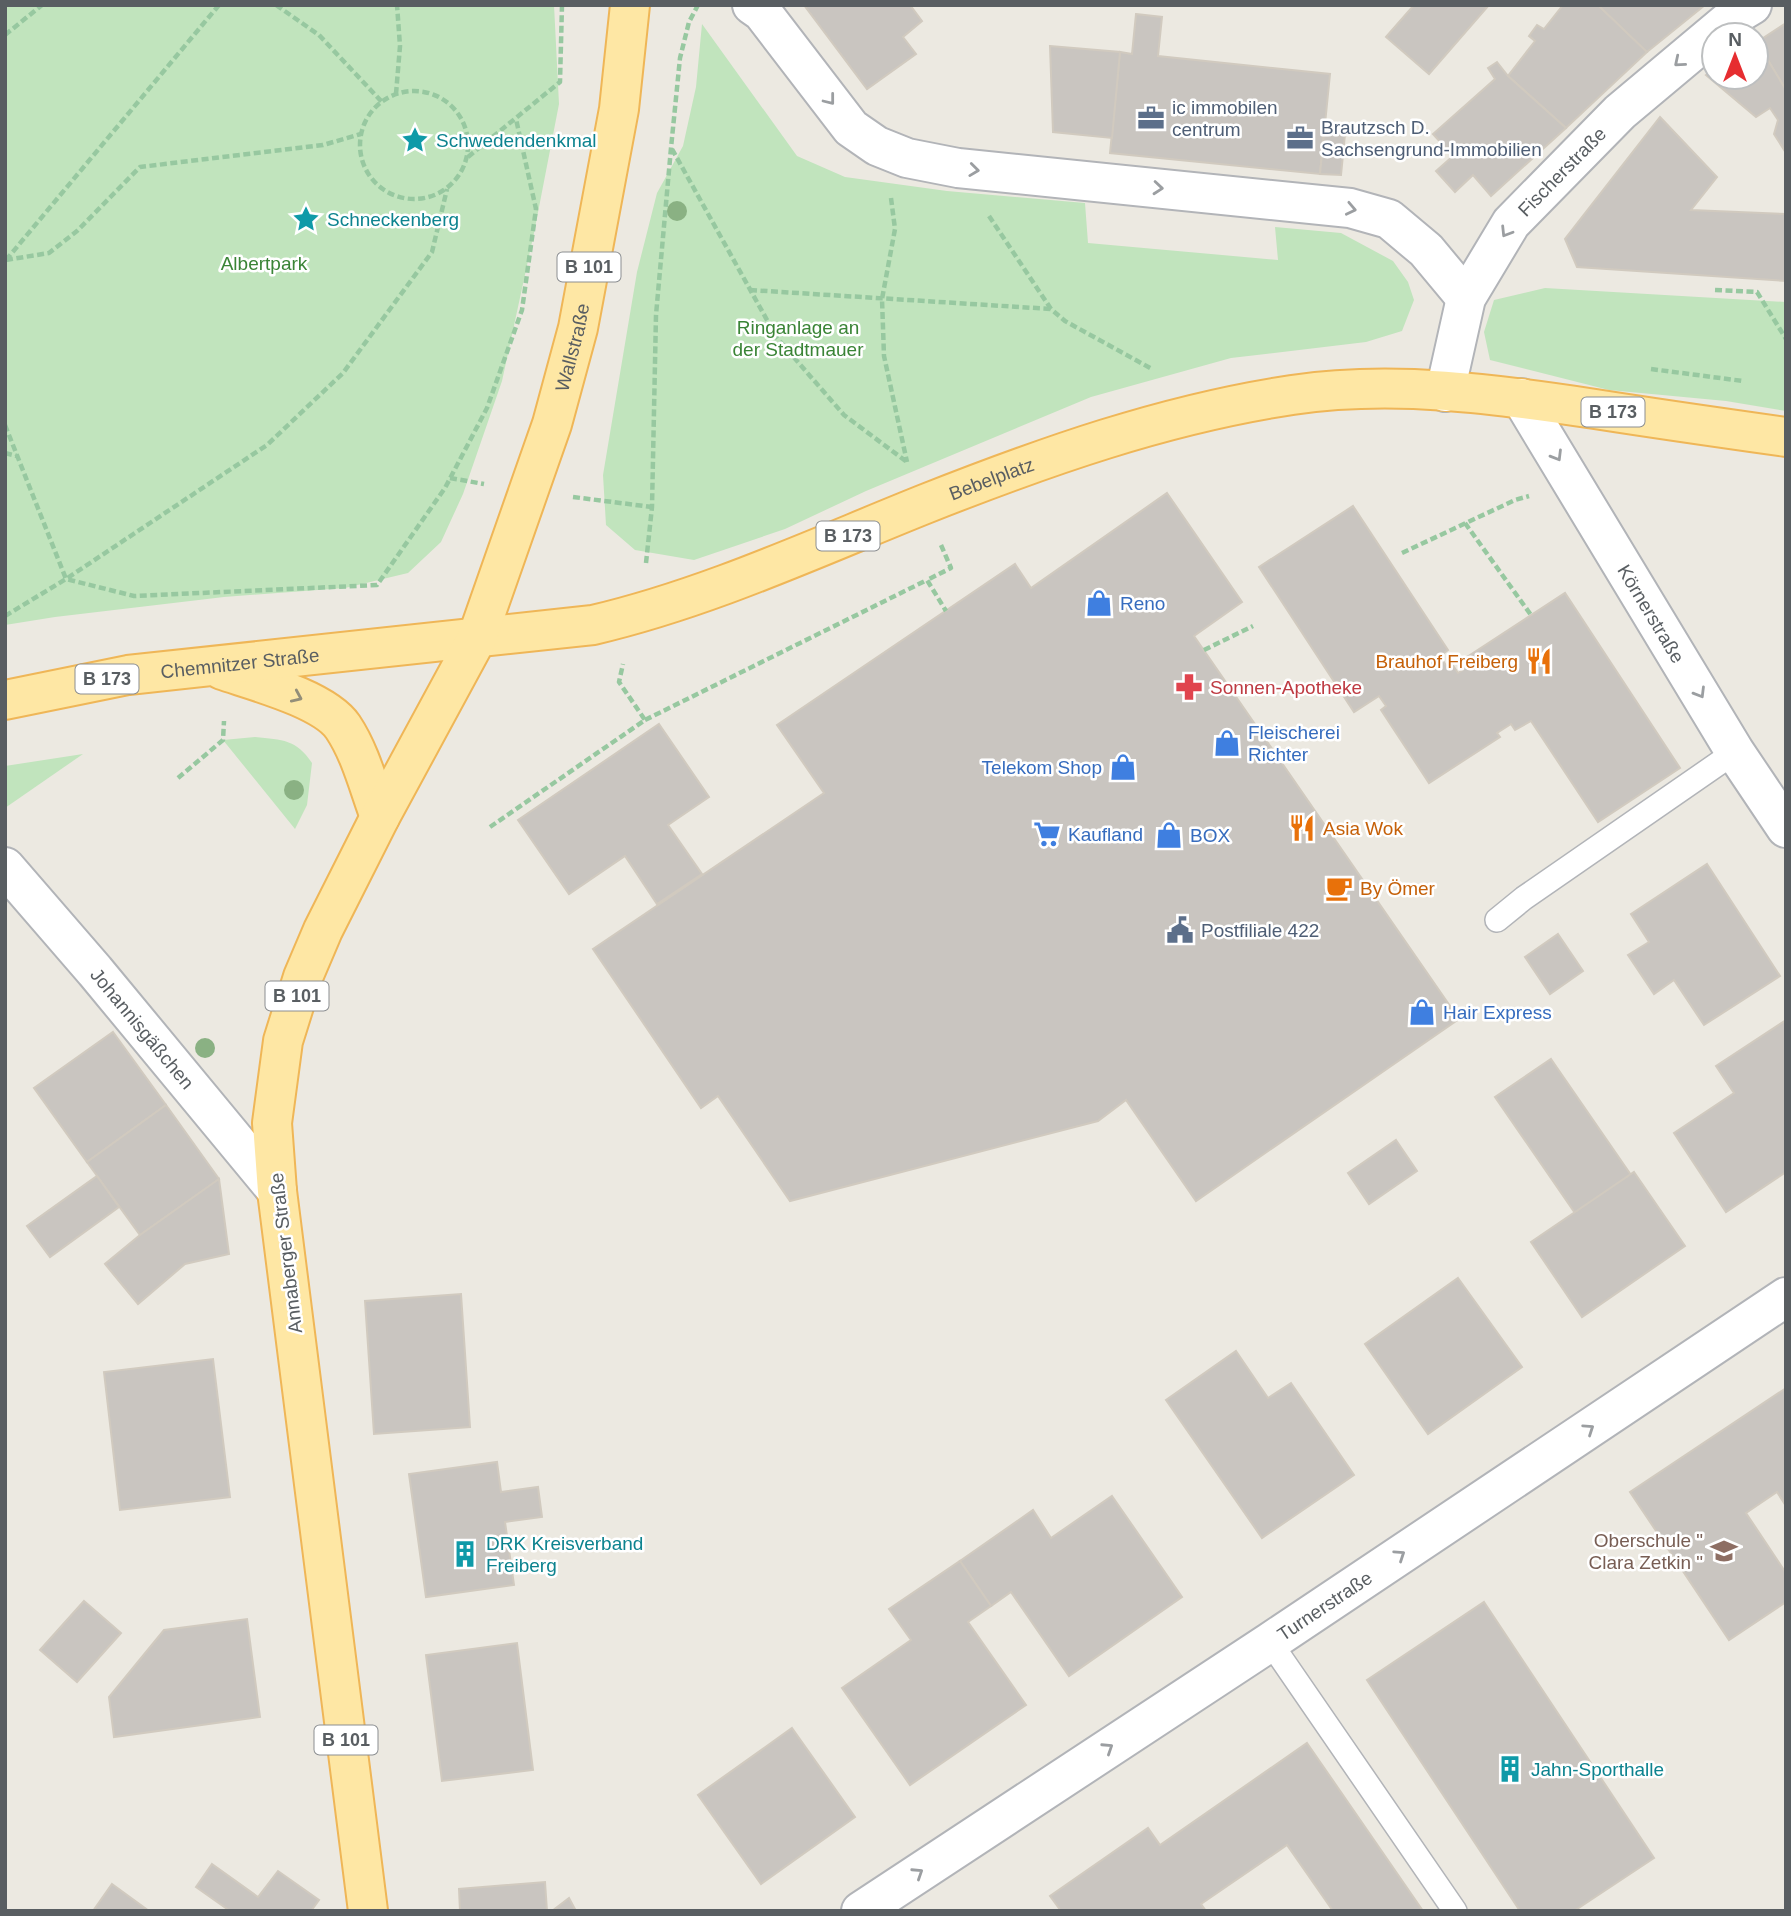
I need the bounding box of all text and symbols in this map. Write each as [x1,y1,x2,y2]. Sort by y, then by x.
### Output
north arrow [1700,21,1770,91]
text: N [1728,29,1742,50]
one-way arrow [1674,54,1687,67]
one-way arrow [821,92,834,105]
place label: ic immobilen centrum [1172,97,1278,140]
office icon: ic immobilen centrum [1136,103,1166,133]
place label: Brautzsch D. Sachsengrund-Immobilien [1321,117,1542,160]
office icon: Brautzsch D. Sachsengrund-Immobilien [1285,123,1315,153]
street label: Fischerstraße [1513,123,1610,220]
place icon: Schwedendenkmal [400,125,430,155]
place label: Schwedendenkmal [436,130,597,151]
one-way arrow [969,162,980,177]
one-way arrow [1153,180,1164,195]
one-way arrow [1345,200,1357,215]
place icon: Schneckenberg [291,204,321,234]
place label: Schneckenberg [327,209,459,230]
one-way arrow [1501,224,1514,237]
park label: Albertpark [221,253,308,274]
road number: B 101 [558,253,620,282]
street label: Wallstraße [551,302,593,394]
park label: Ringanlage an der Stadtmauer [733,317,864,360]
road number: B 173 [1582,398,1644,426]
one-way arrow [1548,449,1561,462]
street label: Bebelplatz [946,453,1037,504]
road number: B 173 [816,522,880,550]
street label: Körnerstraße [1614,561,1689,667]
shop icon: Reno [1084,588,1114,618]
place label: Reno [1120,593,1165,614]
street label: Chemnitzer Straße [159,644,320,682]
restaurant icon: Brauhof Freiberg [1524,646,1554,676]
place label: Brauhof Freiberg [1375,651,1518,672]
road number: B 173 [76,664,138,694]
pharmacy icon: Sonnen-Apotheke [1174,672,1204,702]
place label: Sonnen-Apotheke [1210,677,1362,698]
one-way arrow [1691,685,1704,698]
one-way arrow [290,689,302,703]
place label: Fleischerei Richter [1248,722,1340,765]
shop icon: Fleischerei Richter [1212,728,1242,758]
shop icon: Telekom Shop [1108,752,1138,782]
place label: Telekom Shop [982,757,1102,778]
restaurant icon: Asia Wok [1287,813,1317,843]
place label: Asia Wok [1323,818,1403,839]
supermarket icon: Kaufland [1032,819,1062,849]
shop icon: BOX [1154,820,1184,850]
place label: Kaufland [1068,824,1143,845]
place label: BOX [1190,825,1230,846]
cafe icon: By Ömer [1324,873,1354,903]
place label: By Ömer [1360,878,1436,899]
public building icon: Postfiliale 422 [1165,915,1195,945]
place label: Postfiliale 422 [1201,920,1319,941]
street label: Johannisgäßchen [87,964,198,1093]
road number: B 101 [266,981,328,1010]
shop icon: Hair Express [1407,997,1437,1027]
place label: Hair Express [1443,1002,1552,1023]
street label: Annaberger Straße [266,1172,306,1334]
one-way arrow [1581,1424,1594,1437]
place label: Oberschule " Clara Zetkin " [1589,1530,1703,1573]
place label: DRK Kreisverband Freiberg [486,1533,643,1576]
school or university icon: Oberschule " Clara Zetkin " [1709,1536,1739,1566]
building icon: DRK Kreisverband Freiberg [450,1539,480,1569]
one-way arrow [1392,1550,1405,1563]
street label: Turnerstraße [1273,1567,1376,1645]
road number: B 101 [314,1726,378,1755]
one-way arrow [1100,1744,1113,1756]
building icon: Jahn-Sporthalle [1495,1754,1525,1784]
place label: Jahn-Sporthalle [1531,1759,1664,1780]
one-way arrow [910,1869,923,1882]

